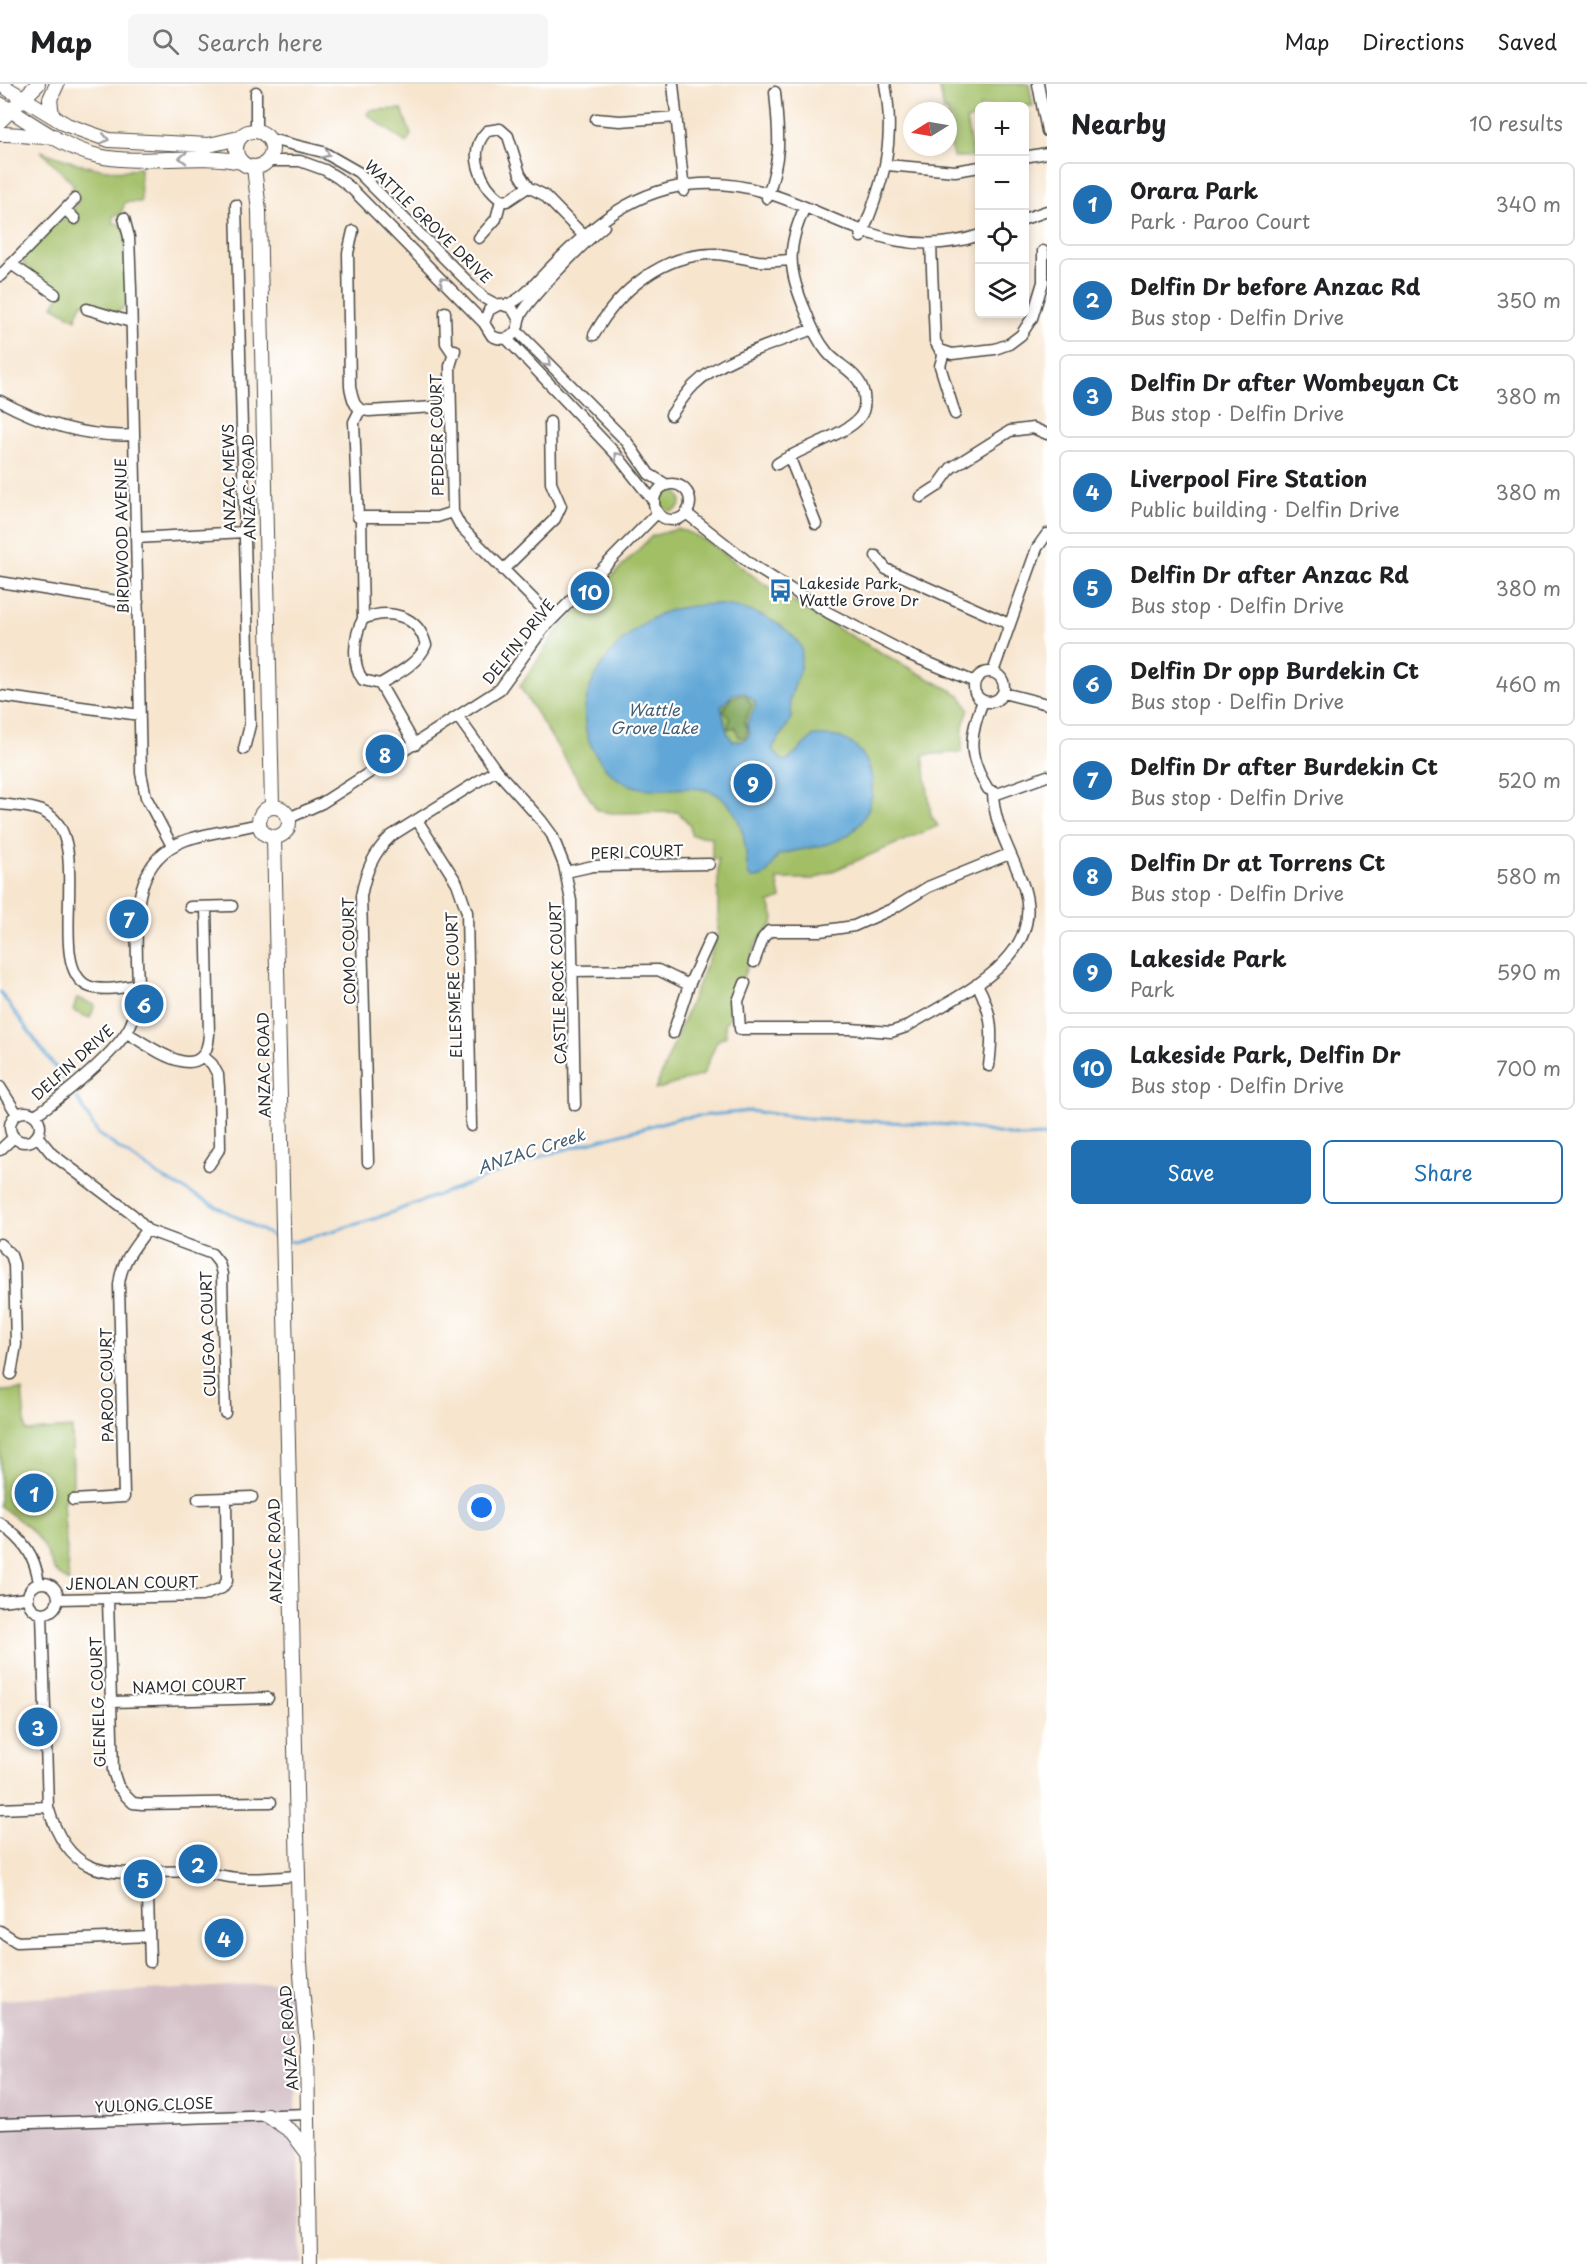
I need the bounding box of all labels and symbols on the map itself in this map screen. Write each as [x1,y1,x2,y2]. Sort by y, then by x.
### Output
north arrow [903,102,957,156]
one-way arrow [100,131,110,144]
one-way arrow [320,147,331,159]
one-way arrow [179,152,188,164]
street label: WATTLE GROVE DRIVE [360,154,498,288]
one-way arrow [439,277,450,288]
one-way arrow [540,356,551,367]
street label: PEDDER COURT [423,373,449,496]
street label: ANZAC MEWS [216,424,240,532]
street label: ANZAC ROAD [236,434,260,540]
one-way arrow [614,452,625,463]
street label: BIRDWOOD AVENUE [108,458,134,614]
pin: 10 [570,568,610,614]
place label: Lakeside Park, Wattle Grove Dr [799,571,919,611]
bus stop icon: Lakeside Park, Wattle Grove Dr [768,578,794,604]
street label: DELFIN DRIVE [476,593,560,689]
water label: Wattle Grove Lake [610,697,699,739]
pin: 8 [366,732,404,776]
pin: 9 [734,760,772,806]
street label: PERI COURT [590,838,685,864]
pin: 7 [110,896,148,942]
street label: COMO COURT [336,896,360,1005]
street label: CASTLE ROCK COURT [543,900,571,1065]
street label: ELLESMERE COURT [439,911,467,1059]
pin: 6 [124,982,164,1026]
street label: ANZAC ROAD [251,1012,275,1118]
street label: DELFIN DRIVE [26,1019,118,1105]
water label: ANZAC Creek [474,1121,589,1179]
street label: CULGOA COURT [193,1270,221,1397]
street label: PAROO COURT [93,1327,118,1443]
pin: 1 [15,1470,54,1516]
your location [467,1493,496,1522]
street label: ANZAC ROAD [262,1498,286,1604]
street label: JENOLAN COURT [65,1569,199,1595]
street label: GLENELG COURT [83,1635,111,1768]
street label: NAMOI COURT [132,1671,247,1698]
pin: 3 [18,1704,57,1750]
pin: 2 [178,1842,218,1886]
pin: 5 [124,1856,162,1902]
pin: 4 [204,1916,244,1960]
street label: ANZAC ROAD [273,1984,303,2092]
street label: YULONG CLOSE [94,2090,214,2118]

